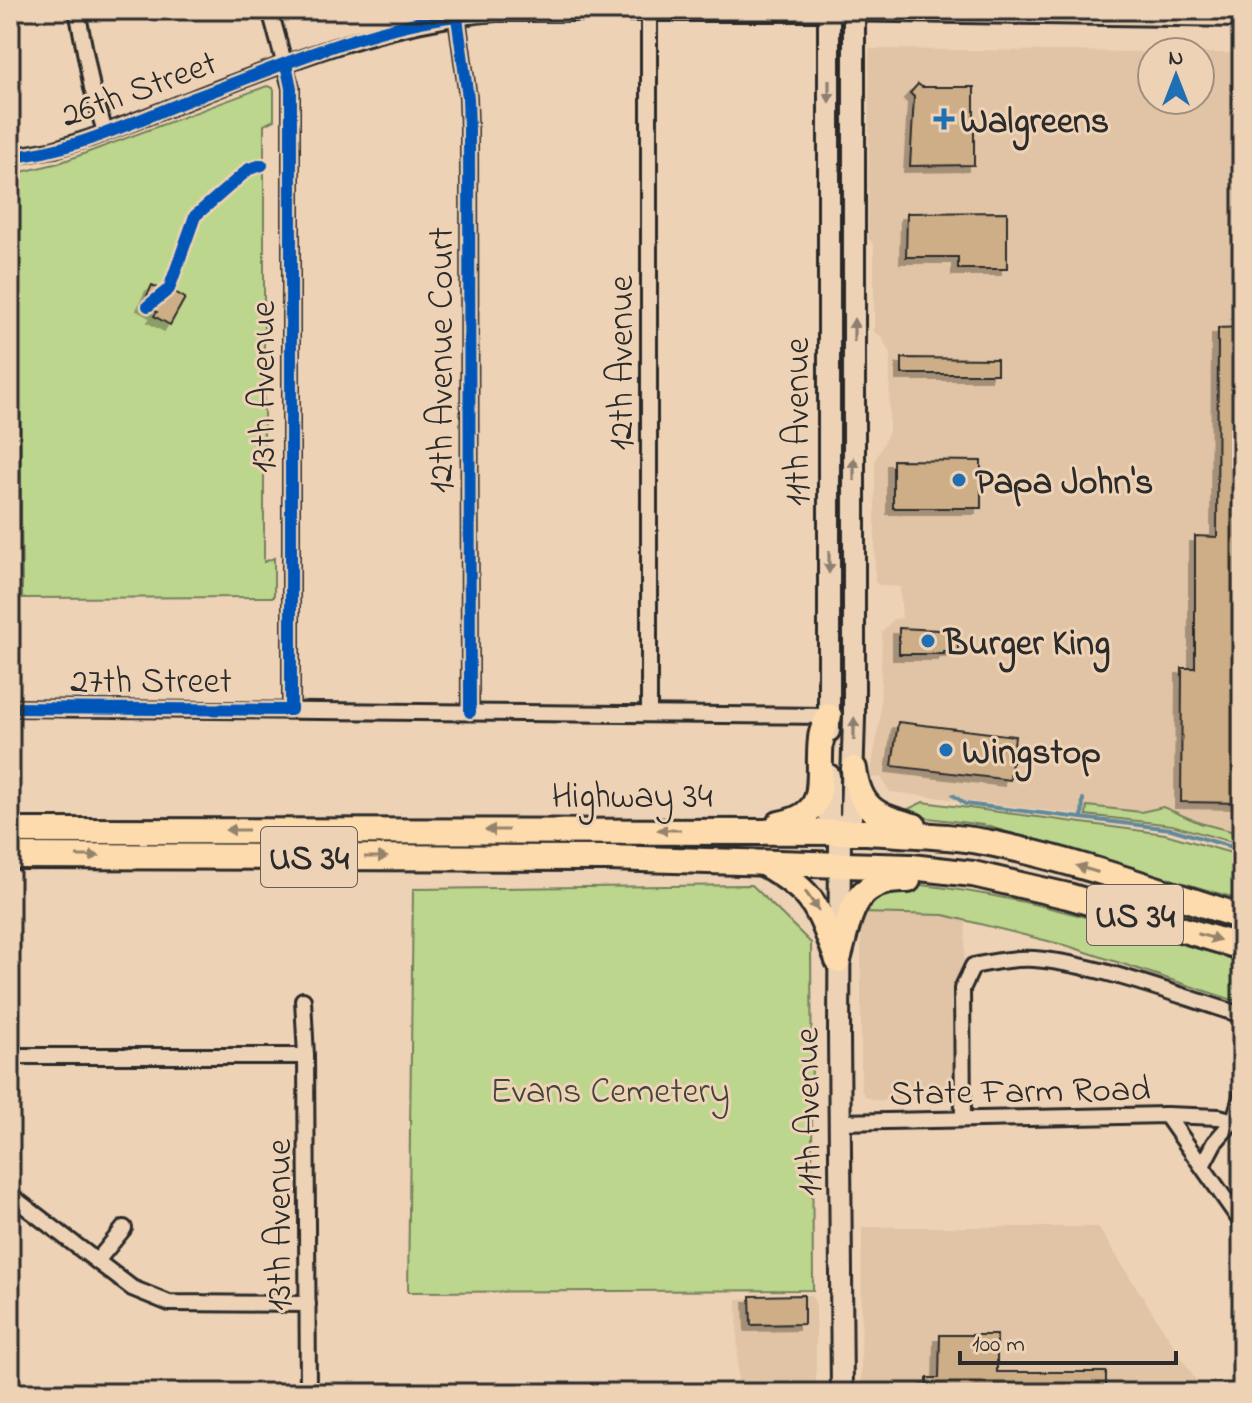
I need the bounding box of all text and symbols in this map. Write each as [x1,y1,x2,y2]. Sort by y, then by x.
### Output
north arrow [1136,36,1216,116]
street label: 26th Street [54,39,225,144]
text: N [1169,43,1183,75]
one-way arrow [823,79,835,104]
place label: Walgreens [960,97,1109,151]
marker: Walgreens [935,110,953,128]
street label: 12th Avenue Court [417,227,470,493]
street label: 12th Avenue [597,275,650,451]
street label: 13th Avenue [239,300,292,473]
one-way arrow [848,317,860,342]
street label: 11th Avenue [773,337,826,506]
one-way arrow [848,456,860,481]
place label: Papa John's [975,458,1153,511]
marker: Papa John's [950,471,968,489]
one-way arrow [823,550,835,575]
place label: Burger King [942,619,1110,673]
marker: Burger King [919,632,937,650]
street label: 27th Street [70,657,232,710]
one-way arrow [848,716,860,741]
place label: Wingstop [962,728,1101,782]
marker: Wingstop [937,741,955,759]
street label: Highway 34 [551,772,713,825]
one-way arrow [224,824,249,836]
one-way arrow [484,824,509,836]
one-way arrow [656,824,681,836]
road number: US 34 [261,827,357,887]
one-way arrow [76,850,101,862]
one-way arrow [364,851,389,863]
one-way arrow [1075,862,1099,875]
road number: US 34 [1087,885,1183,945]
one-way arrow [804,890,819,911]
one-way arrow [1198,931,1222,944]
street label: 11th Avenue [783,1026,838,1197]
street label: State Farm Road [889,1065,1151,1122]
park label: Evans Cemetery [490,1067,730,1120]
street label: 13th Avenue [255,1138,308,1311]
scale bar [960,1315,1176,1365]
text: 100 m [972,1328,1025,1363]

